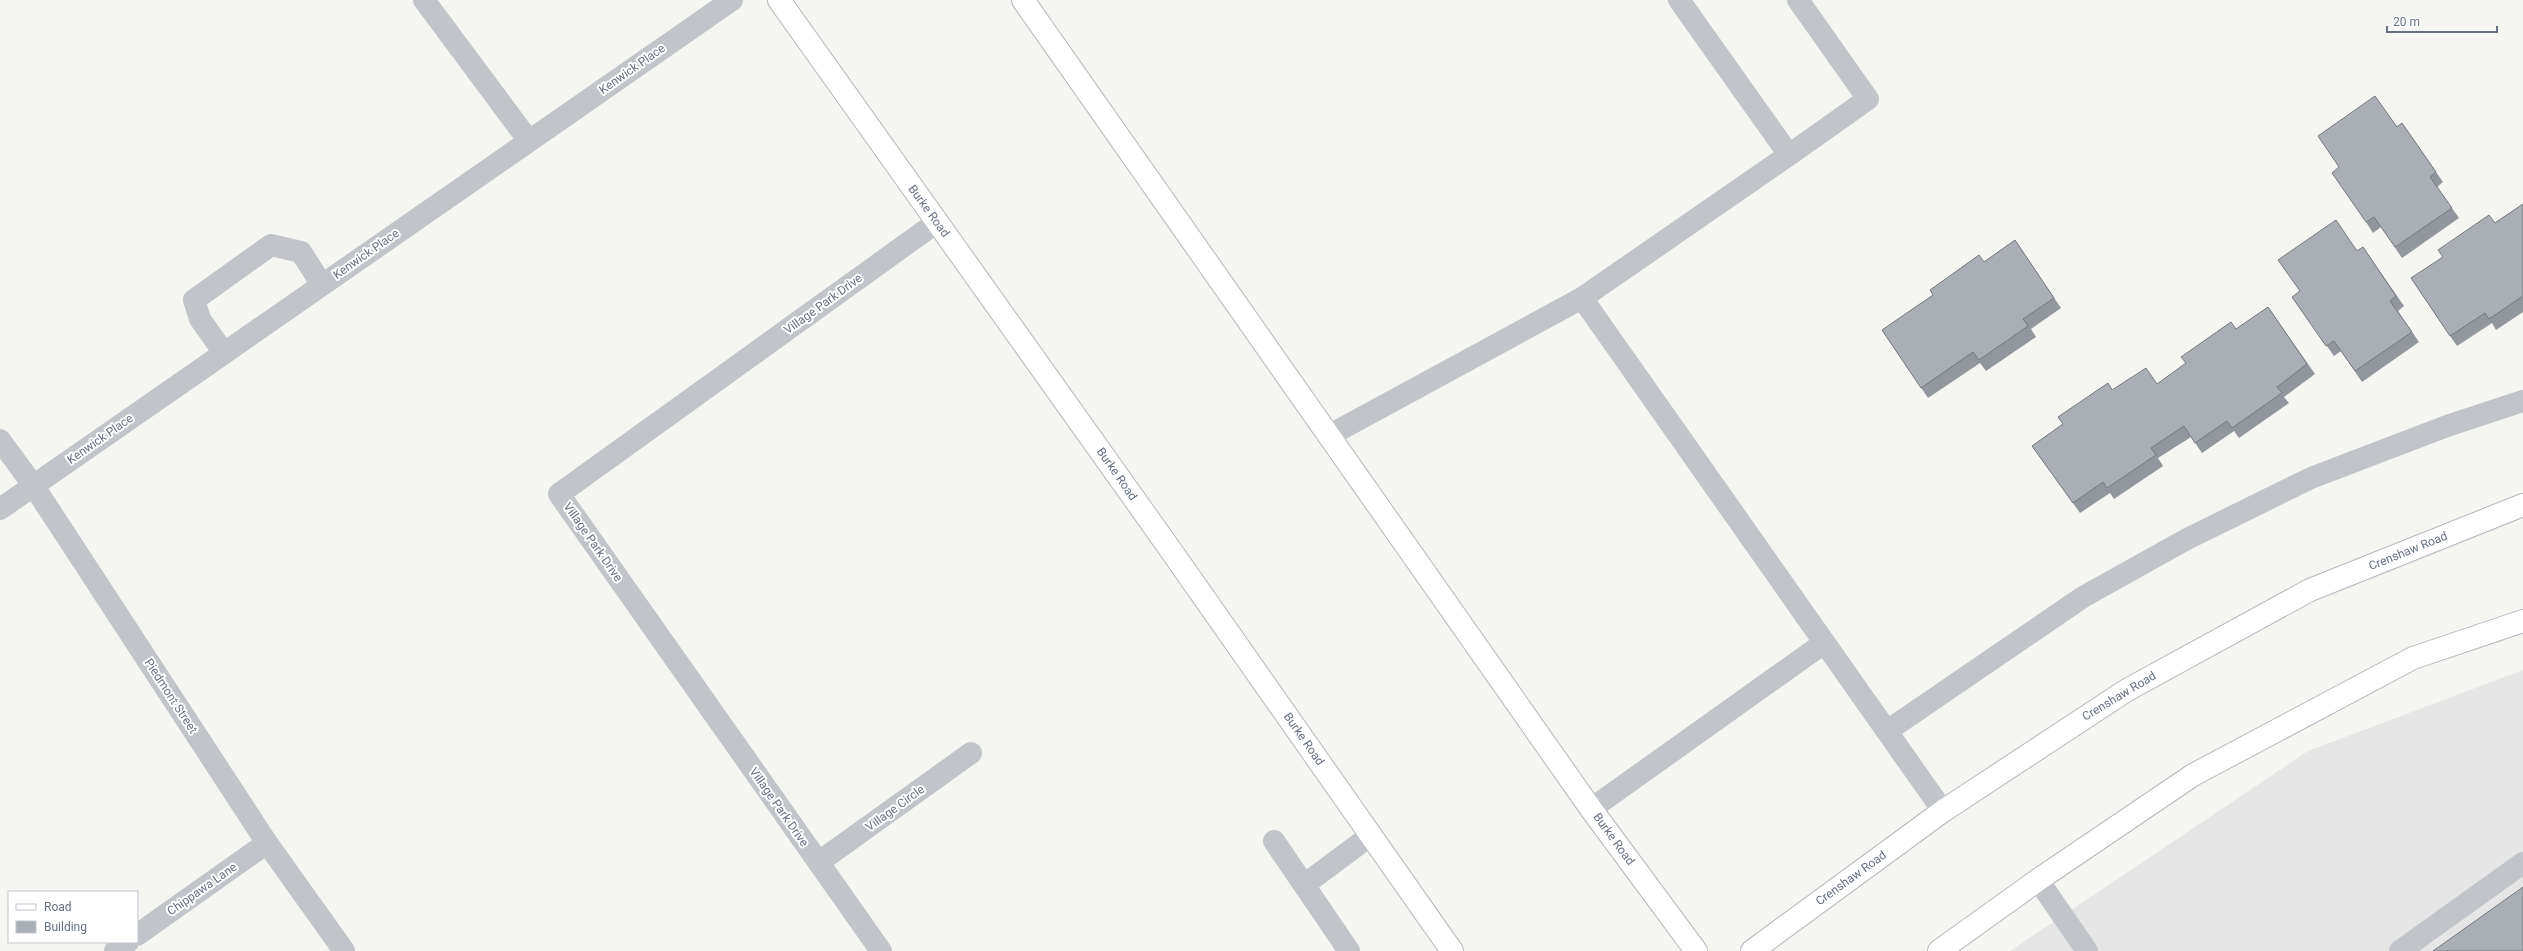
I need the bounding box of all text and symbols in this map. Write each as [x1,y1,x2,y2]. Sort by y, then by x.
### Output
scale bar [2387,8,2497,34]
text: 20 m [2393,15,2420,29]
street label: Kenwick Place [596,41,668,97]
street label: Burke Road [905,182,953,240]
street label: Kenwick Place [330,226,402,282]
street label: Village Park Drive [781,271,865,337]
street label: Kenwick Place [64,411,136,467]
street label: Burke Road [1094,445,1140,503]
street label: Village Park Drive [561,500,625,584]
street label: Crenshaw Road [2367,529,2449,573]
street label: Piedmont Street [142,656,200,736]
street label: Crenshaw Road [2080,668,2158,724]
street label: Burke Road [1281,710,1327,768]
street label: Village Park Drive [747,765,811,849]
street label: Village Circle [863,782,927,834]
street label: Burke Road [1590,810,1638,868]
street label: Crenshaw Road [1813,848,1889,908]
street label: Chippawa Lane [164,860,240,918]
legend [8,891,138,943]
text: Road [44,900,72,914]
text: Building [44,920,87,934]

